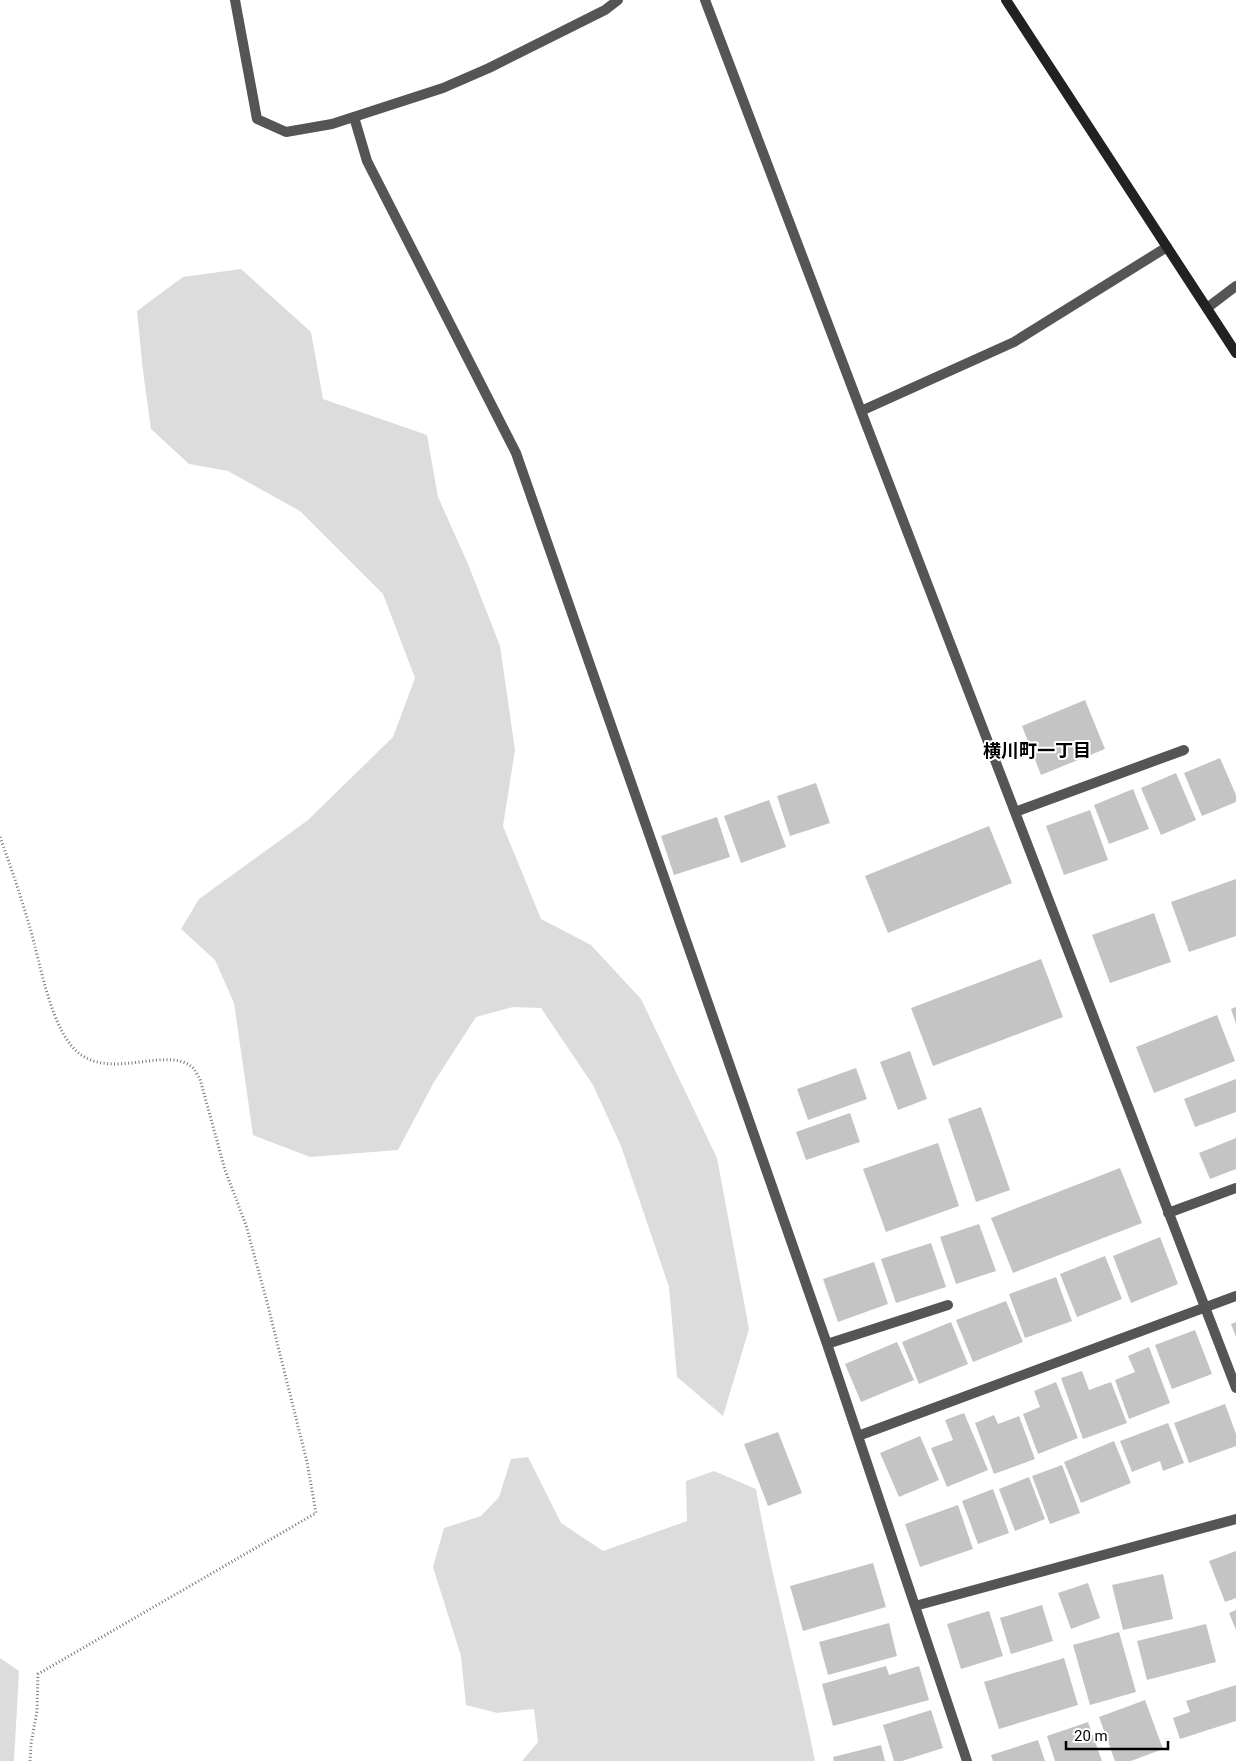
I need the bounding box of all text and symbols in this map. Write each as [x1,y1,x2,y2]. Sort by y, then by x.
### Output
district label: 横川町一丁目 [983,740,1091,761]
scale bar [1066,1718,1168,1750]
text: 20 m [1074,1727,1108,1745]

